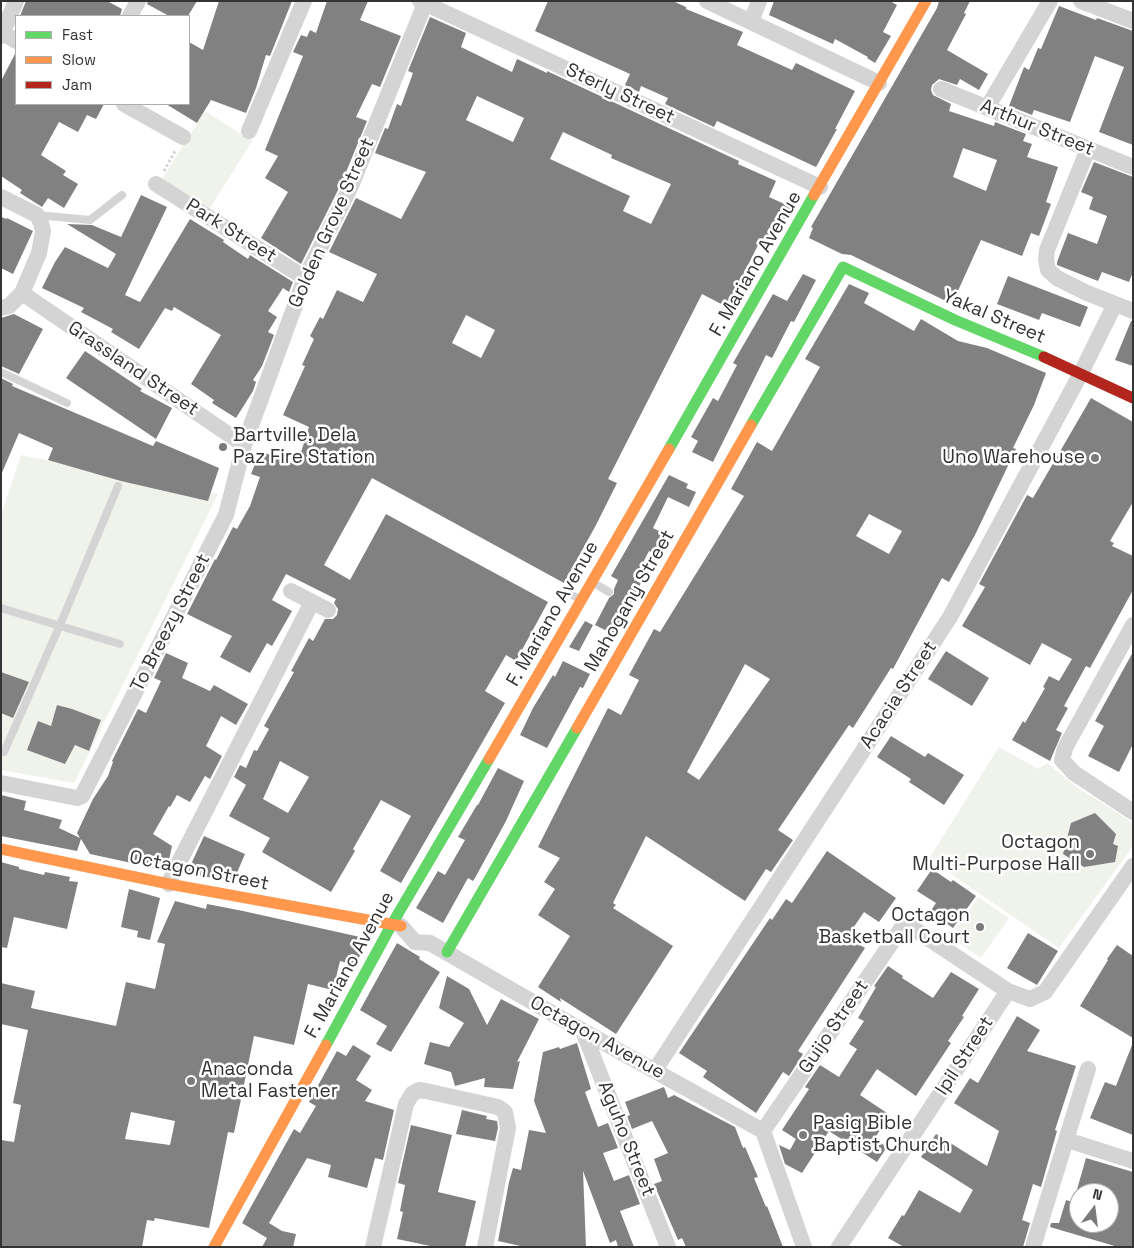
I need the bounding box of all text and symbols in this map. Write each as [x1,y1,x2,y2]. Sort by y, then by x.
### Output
legend [15,15,190,105]
text: Fast [62,25,93,44]
text: Slow [62,50,96,69]
street label: Sterly Street [562,59,678,129]
text: Jam [62,75,92,94]
street label: Arthur Street [977,95,1097,161]
street label: Golden Grove Street [284,134,380,312]
street label: F. Mariano Avenue [705,187,807,341]
street label: Park Street [182,194,280,268]
street label: Yakal Street [939,285,1049,349]
street label: Grassland Street [63,317,203,421]
place label: Bartville, Dela Paz Fire Station [233,425,375,469]
marker: Bartville, Dela Paz Fire Station [217,441,229,453]
place label: Uno Warehouse [942,447,1085,469]
marker: Uno Warehouse [1089,452,1101,464]
street label: Mahogany Street [580,526,680,676]
street label: F. Mariano Avenue [502,537,604,691]
street label: To Breezy Street [126,550,216,696]
street label: Acacia Street [856,637,942,753]
place label: Octagon Multi-Purpose Hall [912,832,1080,876]
street label: Octagon Street [127,846,271,896]
marker: Octagon Multi-Purpose Hall [1084,848,1096,860]
street label: F. Mariano Avenue [300,888,400,1042]
place label: Octagon Basketball Court [818,905,970,949]
marker: Octagon Basketball Court [974,921,986,933]
street label: Guijo Street [794,976,874,1078]
street label: Octagon Avenue [526,992,668,1084]
street label: Ipil Street [931,1012,999,1100]
place label: Anaconda Metal Fastener [201,1059,338,1103]
marker: Anaconda Metal Fastener [185,1075,197,1087]
street label: Aguho Street [593,1078,659,1200]
place label: Pasig Bible Baptist Church [813,1113,950,1157]
marker: Pasig Bible Baptist Church [797,1129,809,1141]
north arrow [1069,1183,1119,1233]
text: N [1091,1185,1104,1204]

